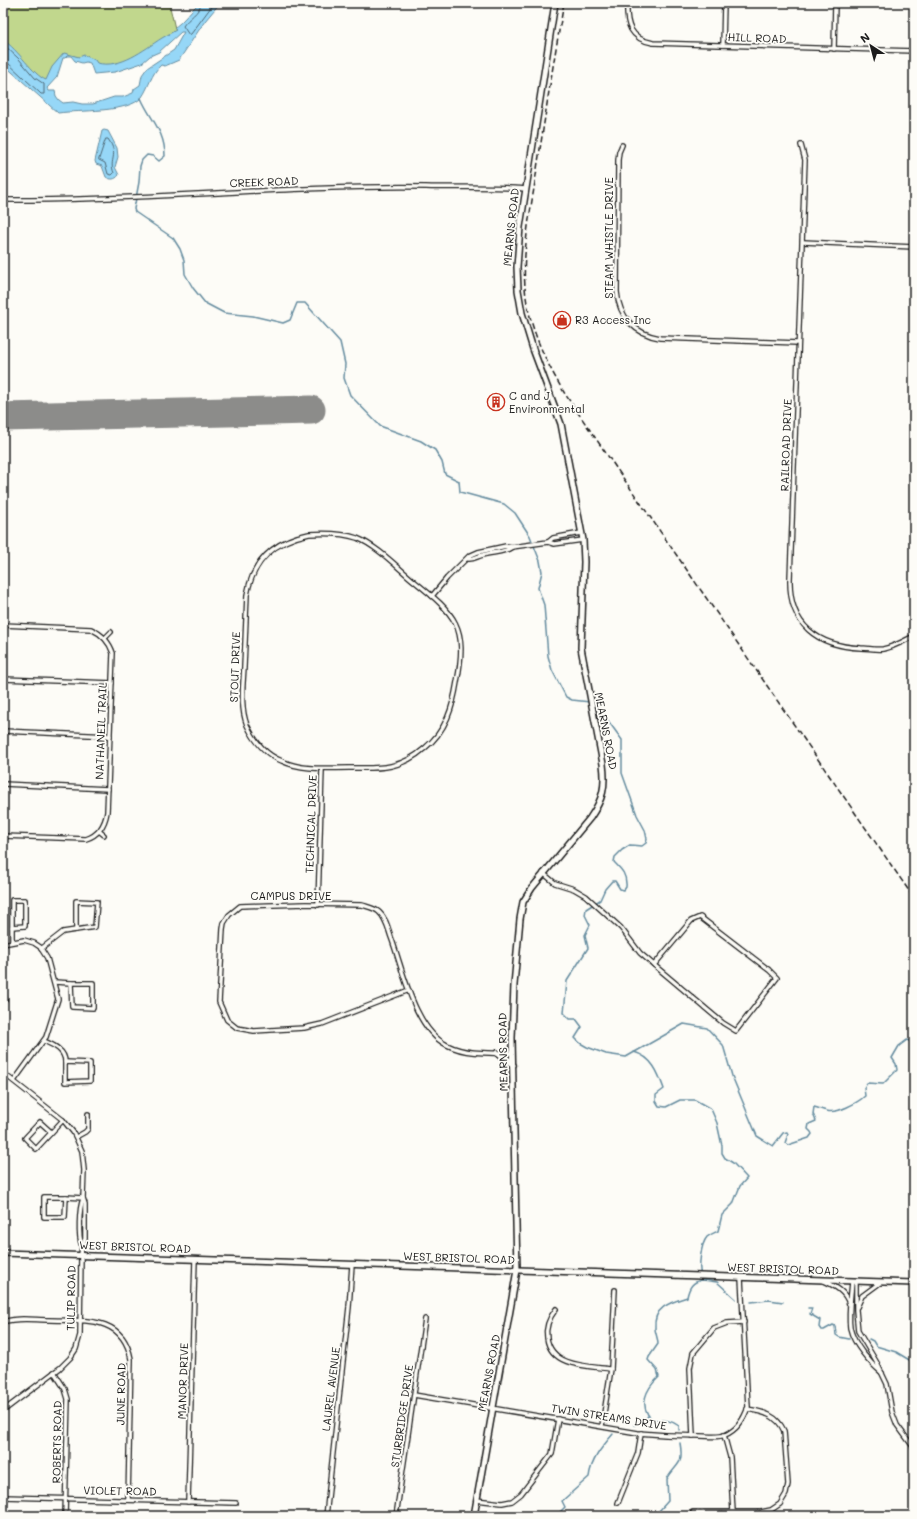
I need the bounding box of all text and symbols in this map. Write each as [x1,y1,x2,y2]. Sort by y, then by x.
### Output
north arrow [851,26,891,66]
street label: HILL ROAD [727,29,787,46]
text: N [857,29,873,46]
street label: CREEK ROAD [229,173,299,190]
street label: STEAM WHISTLE DRIVE [601,177,616,299]
street label: MEARNS ROAD [499,187,522,267]
shop icon: R3 Access Inc [552,310,572,330]
place label: R3 Access Inc [575,312,651,327]
place label: C and J Environmental [509,388,585,416]
building icon: C and J Environmental [486,392,506,412]
street label: RAILROAD DRIVE [776,398,795,491]
street label: STOUT DRIVE [226,631,243,703]
street label: NATHANEIL TRAIL [91,682,110,780]
street label: MEARNS ROAD [592,691,621,771]
street label: TECHNICAL DRIVE [301,774,320,874]
street label: CAMPUS DRIVE [251,888,331,903]
street label: MEARNS ROAD [494,1013,511,1091]
street label: WEST BRISTOL ROAD [79,1237,191,1256]
street label: WEST BRISTOL ROAD [403,1248,515,1267]
street label: WEST BRISTOL ROAD [727,1259,839,1278]
street label: TULIP ROAD [62,1265,79,1331]
street label: MEARNS ROAD [474,1333,503,1413]
street label: MANOR DRIVE [174,1342,191,1420]
street label: LAUREL AVENUE [318,1346,343,1432]
street label: JUNE ROAD [112,1363,129,1425]
street label: STURBRIDGE DRIVE [387,1364,416,1468]
street label: ROBERTS ROAD [48,1400,65,1483]
street label: TWIN STREAMS DRIVE [550,1400,668,1433]
street label: VIOLET ROAD [83,1482,157,1499]

